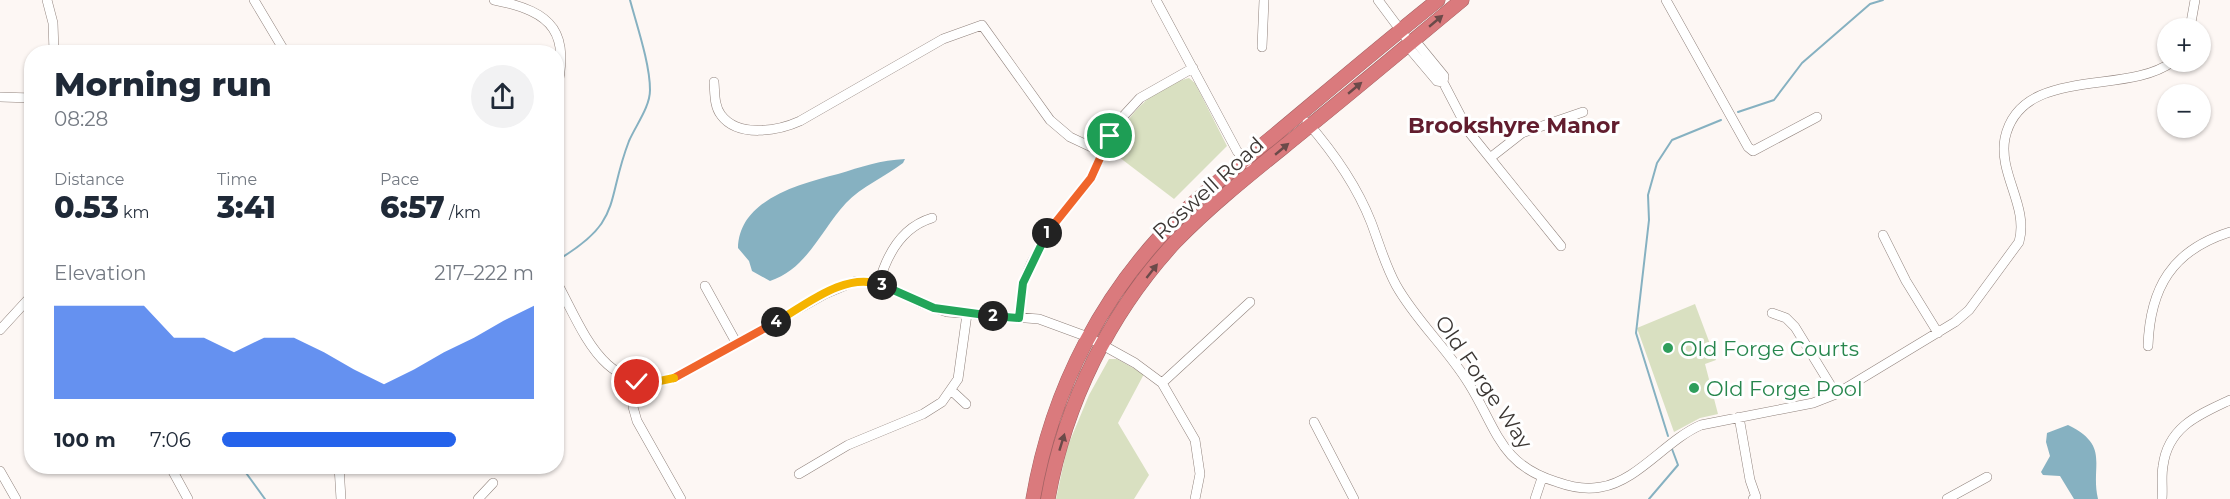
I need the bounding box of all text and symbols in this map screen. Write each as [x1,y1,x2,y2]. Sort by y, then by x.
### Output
one-way arrow [1428,15,1444,28]
map controls [2157,18,2211,138]
button: + [2157,18,2211,72]
text: Morning run [54,64,272,104]
button: share [471,65,534,128]
one-way arrow [1347,82,1363,95]
button: − [2157,84,2211,138]
text: 08:28 [54,107,108,131]
pin [1084,110,1135,161]
district label: Brookshyre Manor [1408,112,1620,139]
icon: arrive [1093,119,1126,152]
street label: Roswell Road [1147,132,1269,244]
one-way arrow [1274,142,1290,155]
text: Distance [54,170,124,189]
text: Time [217,170,257,189]
text: Pace [380,170,419,189]
text: 0.53 [54,189,119,226]
text: 3:41 [217,189,276,226]
text: 6:57 [380,189,445,226]
text: km [119,203,149,222]
text: /km [445,203,481,222]
pin: 1 [1032,218,1062,248]
text: 1 [1044,223,1050,242]
text: Elevation [54,261,146,285]
text: 217–222 m [434,261,534,285]
one-way arrow [1145,263,1158,279]
pin: 3 [867,270,897,300]
text: 3 [877,275,887,294]
pin: 2 [978,301,1008,331]
text: 2 [988,306,998,325]
pin: 4 [761,307,791,337]
street label: Old Forge Way [1430,311,1538,454]
text: 4 [770,312,782,331]
place label: Old Forge Courts [1680,336,1859,361]
marker: Old Forge Courts [1661,341,1675,355]
pin [611,356,662,407]
icon: check [620,365,653,398]
place label: Old Forge Pool [1706,376,1863,401]
marker: Old Forge Pool [1687,381,1701,395]
text: 100 m [54,428,116,452]
text: 7:06 [150,428,191,452]
one-way arrow [1057,433,1067,451]

